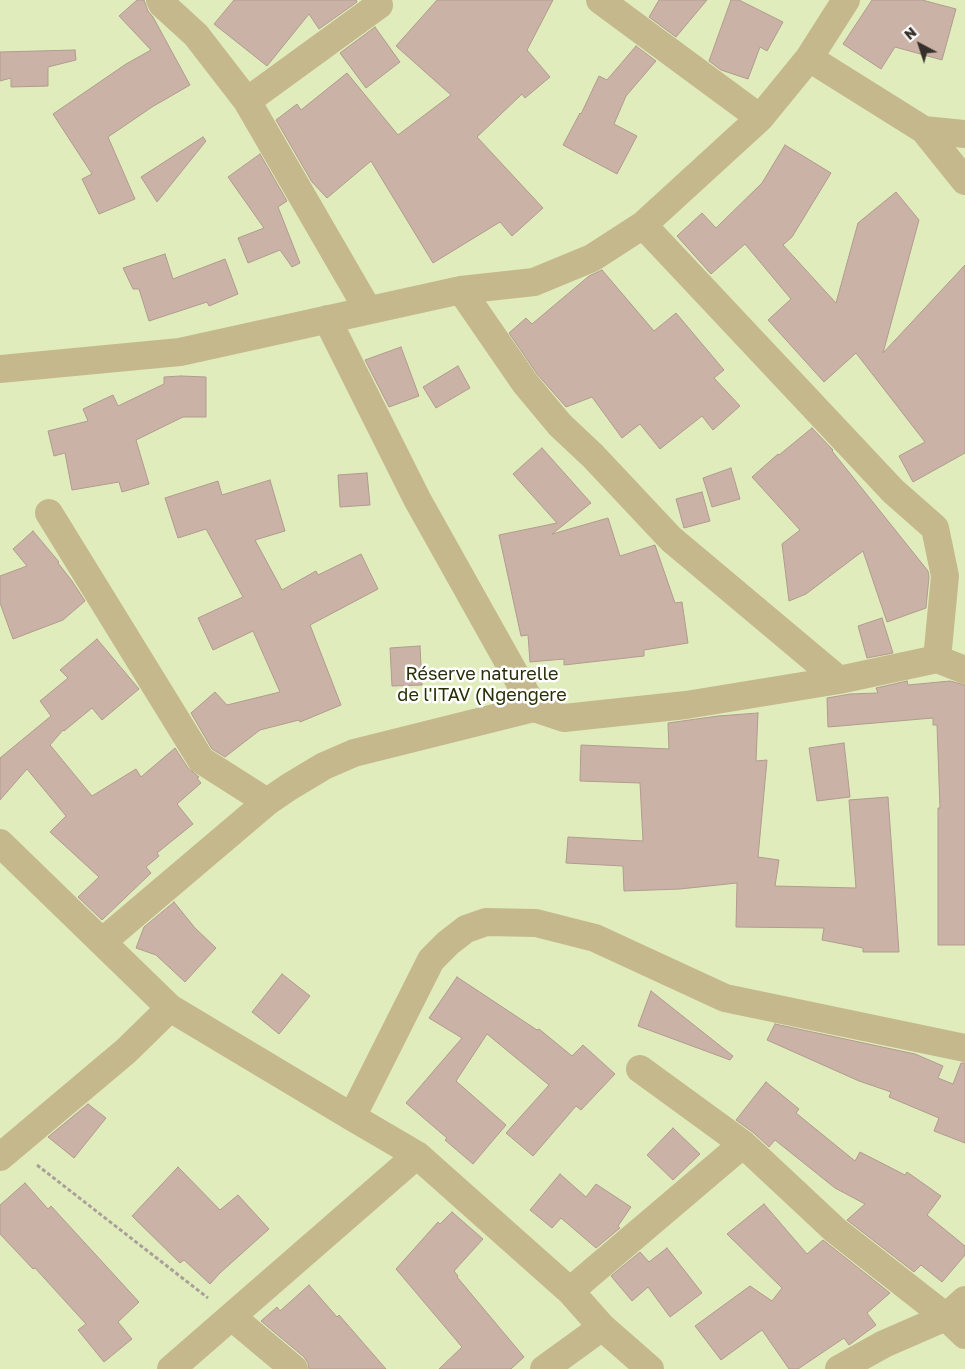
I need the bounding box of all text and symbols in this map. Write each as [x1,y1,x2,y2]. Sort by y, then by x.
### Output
north arrow [895,20,945,70]
text: N [900,23,920,43]
park label: Réserve naturelle de l'ITAV (Ngengere [397,663,567,706]

